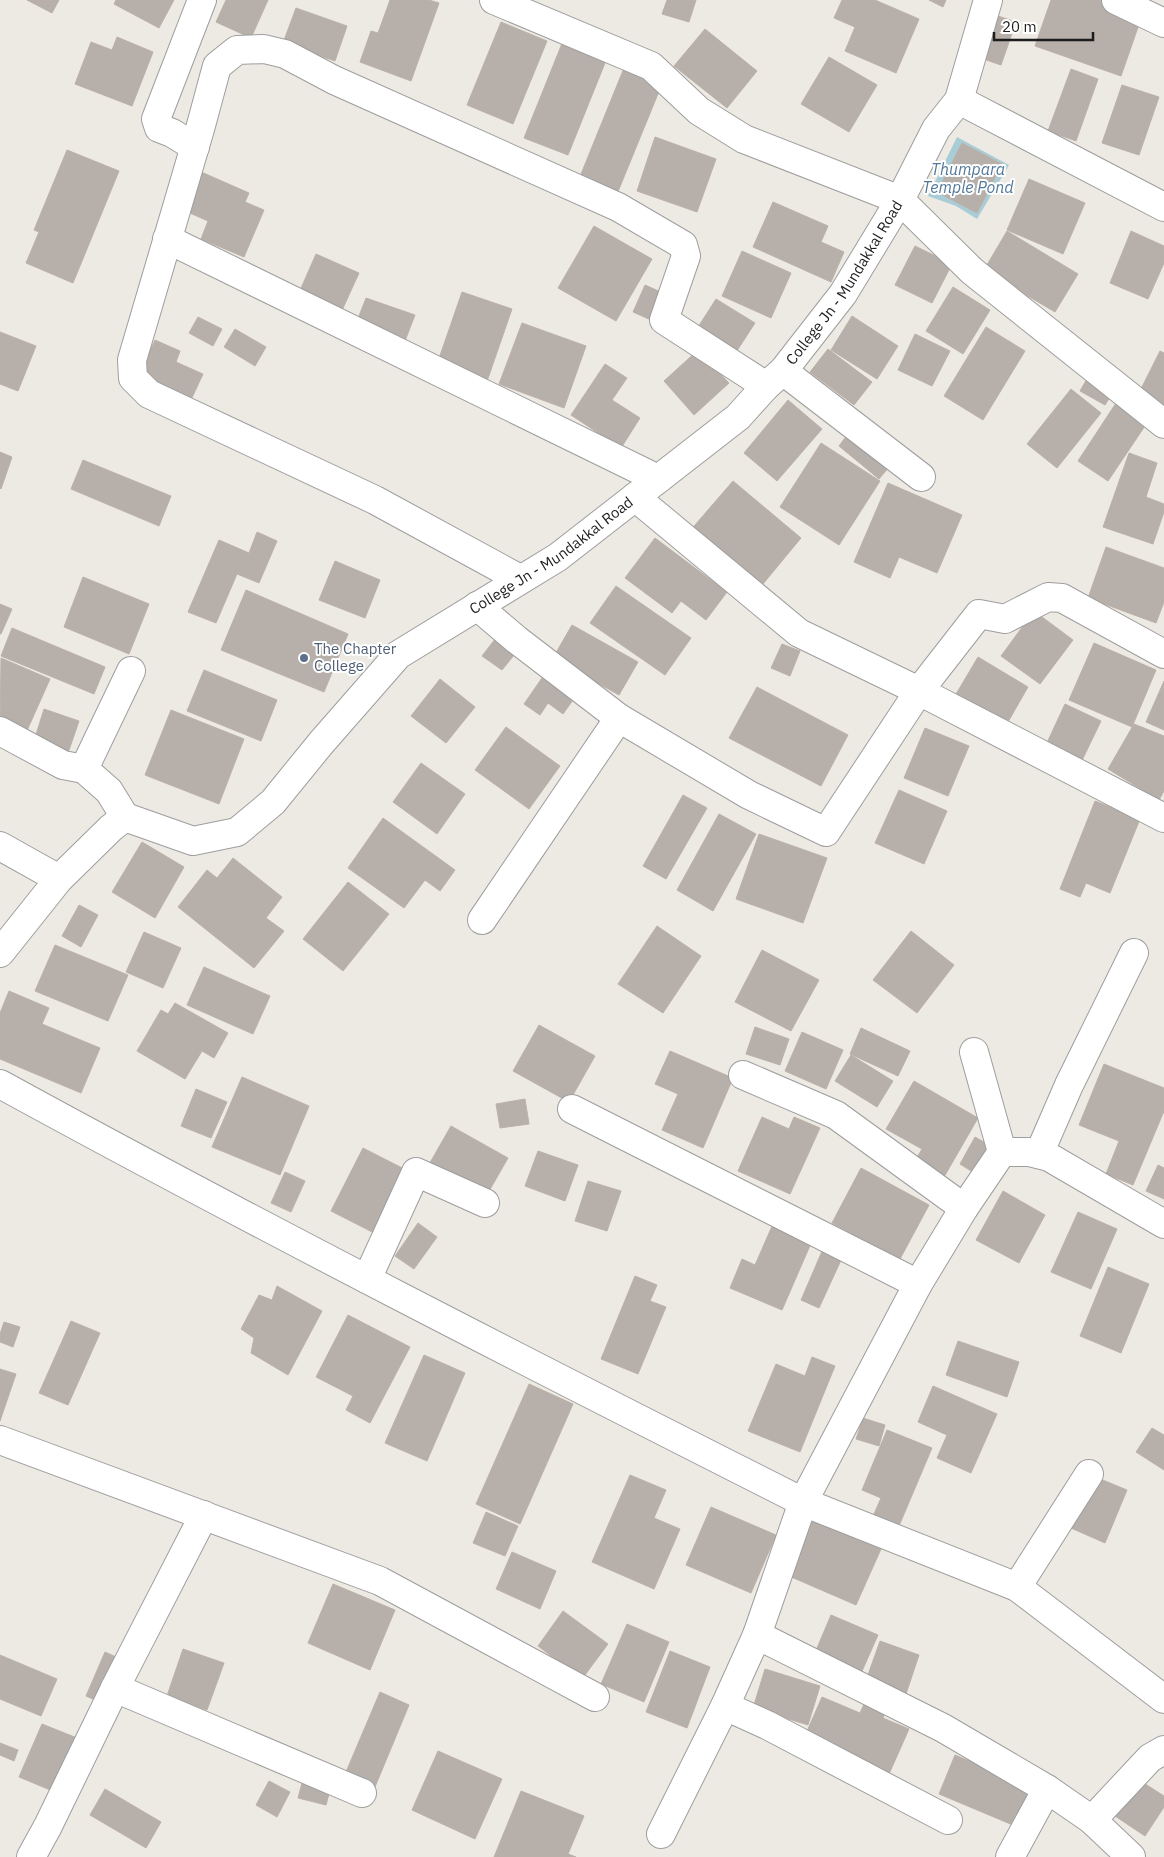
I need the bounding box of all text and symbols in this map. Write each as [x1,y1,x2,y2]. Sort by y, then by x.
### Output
scale bar [994,10,1093,42]
text: 20 m [1002,17,1037,36]
water label: Thumpara Temple Pond [922,159,1014,197]
street label: College Jn - Mundakkal Road [781,197,906,368]
street label: College Jn - Mundakkal Road [466,492,637,618]
place label: The Chapter College [314,639,397,675]
marker: The Chapter College [298,652,310,664]

